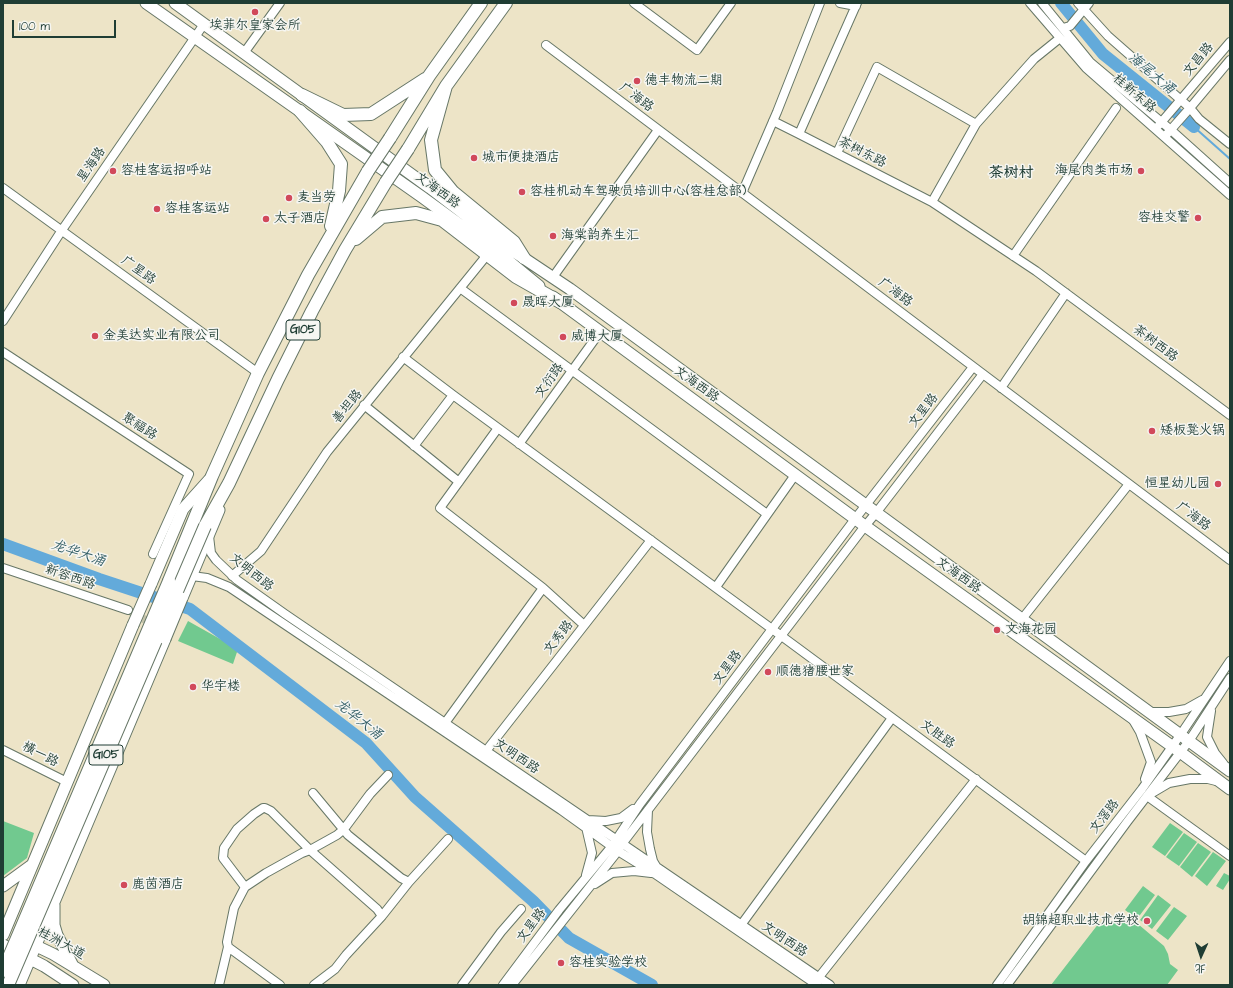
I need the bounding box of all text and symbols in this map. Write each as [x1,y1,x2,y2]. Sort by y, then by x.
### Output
marker: 埃菲尔皇家会所 [250,7,260,17]
scale bar [14,12,118,38]
text: 100 m [19,18,50,35]
place label: 埃菲尔皇家会所 [210,18,300,34]
street label: 文昌路 [1180,40,1218,80]
water label: 海尾大涌 [1124,50,1178,98]
street label: 桂新东路 [1109,71,1159,117]
place label: 德丰物流二期 [645,73,723,89]
marker: 德丰物流二期 [632,76,642,86]
street label: 广海路 [616,80,656,116]
street label: 茶树东路 [835,134,889,172]
street label: 星海路 [75,144,109,186]
place label: 城市便捷酒店 [482,150,560,166]
marker: 城市便捷酒店 [469,153,479,163]
place label: 容桂客运招呼站 [121,163,212,179]
place label: 海尾肉类市场 [1055,163,1133,179]
district label: 茶树村 [989,165,1033,183]
marker: 容桂客运招呼站 [108,166,118,176]
marker: 海尾肉类市场 [1136,166,1146,176]
street label: 文海西路 [411,169,463,213]
place label: 容桂机动车驾驶员培训中心(容桂总部) [530,184,746,200]
marker: 容桂机动车驾驶员培训中心(容桂总部) [517,187,527,197]
place label: 麦当劳 [297,190,336,206]
marker: 麦当劳 [284,193,294,203]
place label: 容桂客运站 [165,201,230,217]
marker: 容桂客运站 [152,204,162,214]
place label: 容桂交警 [1138,210,1190,226]
place label: 太子酒店 [274,211,326,227]
marker: 容桂交警 [1193,213,1203,223]
marker: 太子酒店 [261,214,271,224]
place label: 海棠韵养生汇 [561,228,639,244]
marker: 海棠韵养生汇 [548,231,558,241]
street label: 广星路 [118,253,158,289]
street label: 广海路 [875,275,915,311]
place label: 晟晖大厦 [522,295,574,311]
marker: 晟晖大厦 [509,298,519,308]
road number: G105 [286,320,320,340]
street label: 茶树西路 [1130,322,1180,366]
place label: 金美达实业有限公司 [103,328,220,344]
place label: 威博大厦 [571,329,623,345]
marker: 金美达实业有限公司 [90,331,100,341]
marker: 威博大厦 [558,332,568,342]
street label: 文衍路 [532,361,568,401]
street label: 文海西路 [670,363,722,407]
street label: 善坦路 [330,387,366,427]
street label: 文星路 [906,391,942,431]
street label: 聚福路 [118,410,160,444]
place label: 矮板凳火锅 [1160,423,1225,439]
marker: 矮板凳火锅 [1147,426,1157,436]
place label: 恒星幼儿园 [1145,476,1210,492]
marker: 恒星幼儿园 [1213,479,1223,489]
street label: 广海路 [1173,499,1213,535]
water label: 龙华大涌 [49,537,107,571]
street label: 文明西路 [226,551,276,595]
street label: 文海西路 [932,554,984,598]
street label: 新容西路 [43,562,97,594]
street label: 文秀路 [541,618,577,658]
place label: 文海花园 [1005,622,1057,638]
marker: 文海花园 [992,625,1002,635]
street label: 文星路 [710,648,746,688]
place label: 顺德猪腰世家 [776,664,854,680]
marker: 顺德猪腰世家 [763,667,773,677]
place label: 华宇楼 [201,679,240,695]
marker: 华宇楼 [188,682,198,692]
water label: 龙华大涌 [331,696,385,744]
street label: 文胜路 [917,717,957,753]
street label: 文明西路 [490,736,542,778]
street label: 横一路 [19,739,61,771]
road number: G105 [89,745,123,765]
street label: 文滘路 [1087,797,1123,837]
place label: 鹿茵酒店 [132,877,184,893]
marker: 鹿茵酒店 [119,880,129,890]
street label: 文星路 [514,906,550,946]
place label: 胡锦超职业技术学校 [1022,913,1139,929]
marker: 胡锦超职业技术学校 [1142,916,1152,926]
street label: 文明西路 [758,919,810,961]
street label: 桂洲大道 [34,925,88,963]
north arrow [1181,936,1221,976]
place label: 容桂实验学校 [569,955,647,971]
marker: 容桂实验学校 [556,958,566,968]
text: 北 [1194,961,1206,976]

